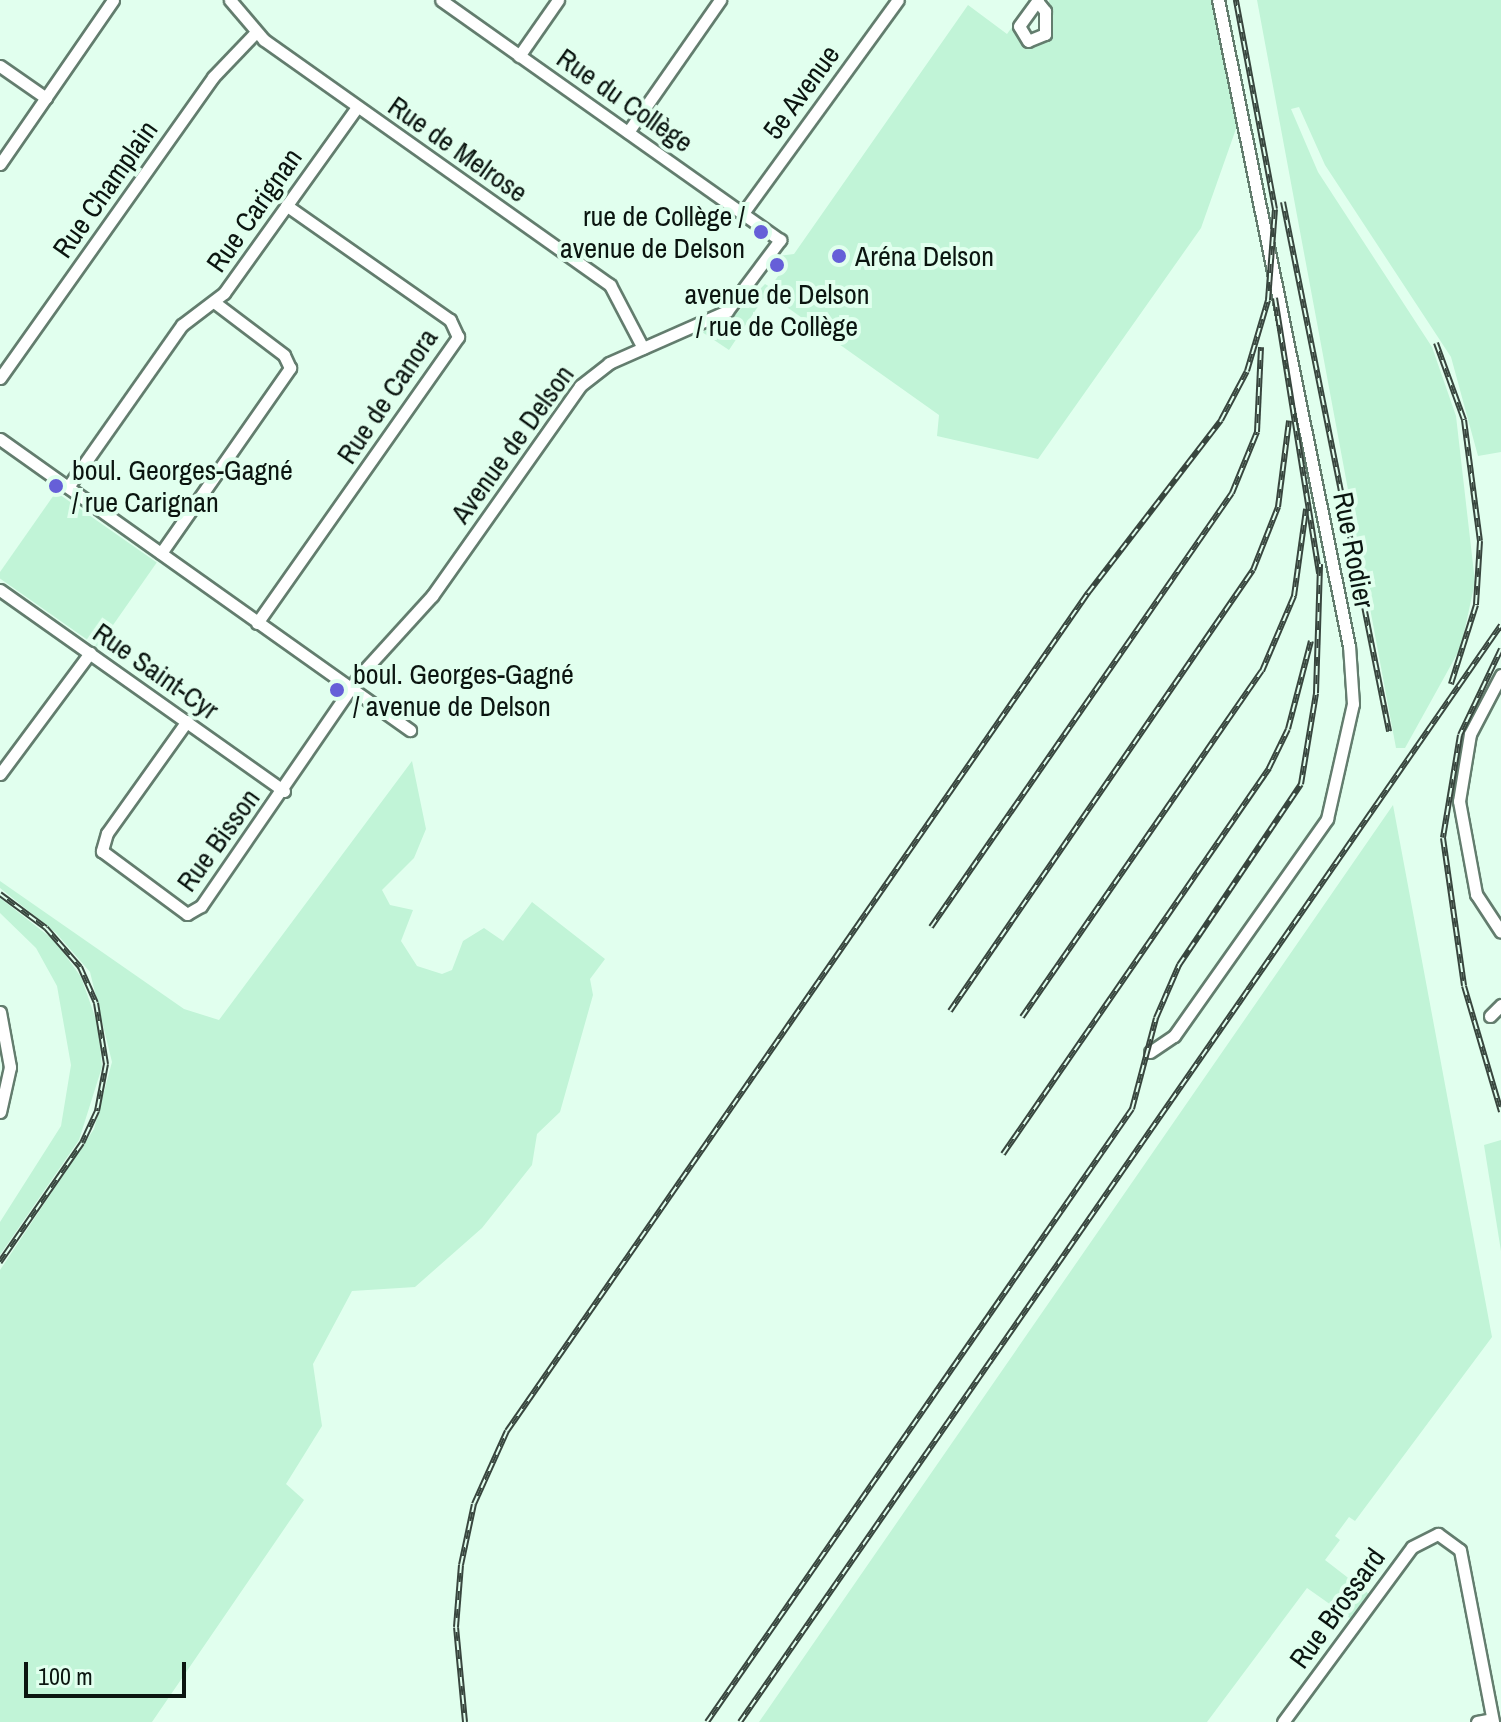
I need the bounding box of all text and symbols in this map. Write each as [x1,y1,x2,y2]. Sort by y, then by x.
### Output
street label: 5e Avenue [755,38,847,146]
street label: Rue du Collège [551,41,699,159]
street label: Rue de Melrose [382,89,534,209]
street label: Rue Champlain [45,114,165,264]
street label: Rue Carignan [199,142,309,278]
place label: rue de Collège / avenue de Delson [560,199,745,265]
marker: rue de Collège / avenue de Delson [752,223,770,241]
place label: Aréna Delson [855,239,994,273]
marker: Aréna Delson [830,247,848,265]
marker: avenue de Delson / rue de Collège [768,256,786,274]
place label: avenue de Delson / rue de Collège [684,277,870,343]
street label: Rue de Canora [330,322,444,470]
street label: Avenue de Delson [443,358,581,530]
place label: boul. Georges-Gagné / rue Carignan [72,453,293,519]
marker: boul. Georges-Gagné / rue Carignan [47,477,65,495]
street label: Rue Rodier [1326,489,1382,611]
street label: Rue Saint-Cyr [87,616,225,726]
place label: boul. Georges-Gagné / avenue de Delson [353,657,574,723]
marker: boul. Georges-Gagné / avenue de Delson [328,681,346,699]
street label: Rue Bisson [170,782,266,898]
street label: Rue Brossard [1282,1541,1392,1675]
scale bar [28,1646,190,1696]
text: 100 m [38,1660,93,1692]

